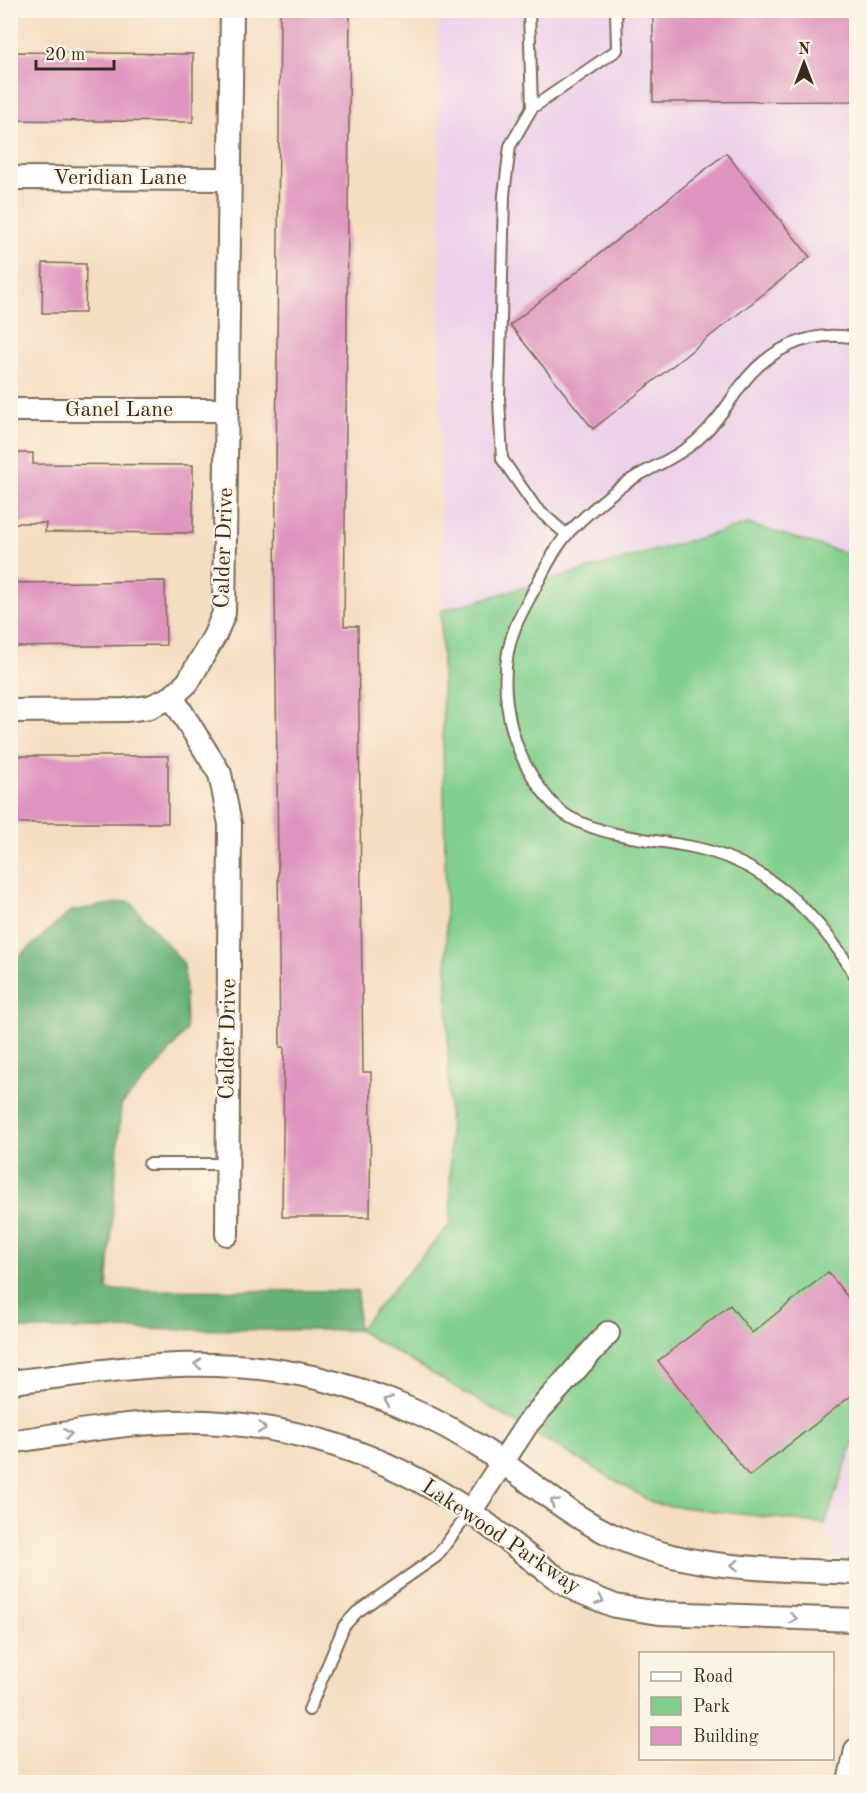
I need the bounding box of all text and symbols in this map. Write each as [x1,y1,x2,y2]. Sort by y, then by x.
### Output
scale bar [36,33,114,71]
north arrow [774,33,834,93]
text: N [798,42,811,58]
text: 20 m [45,46,85,64]
street label: Veridian Lane [53,167,187,189]
street label: Ganel Lane [65,399,173,421]
street label: Calder Drive [211,487,237,609]
street label: Calder Drive [216,978,240,1100]
one-way arrow [193,1357,202,1370]
one-way arrow [383,1396,394,1409]
one-way arrow [258,1421,267,1433]
one-way arrow [64,1428,73,1440]
street label: Lakewood Parkway [418,1476,585,1598]
one-way arrow [550,1498,561,1509]
one-way arrow [731,1559,740,1572]
one-way arrow [594,1593,604,1606]
one-way arrow [788,1611,797,1624]
legend [639,1652,834,1760]
text: Road [693,1668,733,1686]
text: Park [693,1698,730,1716]
text: Building [693,1728,759,1746]

